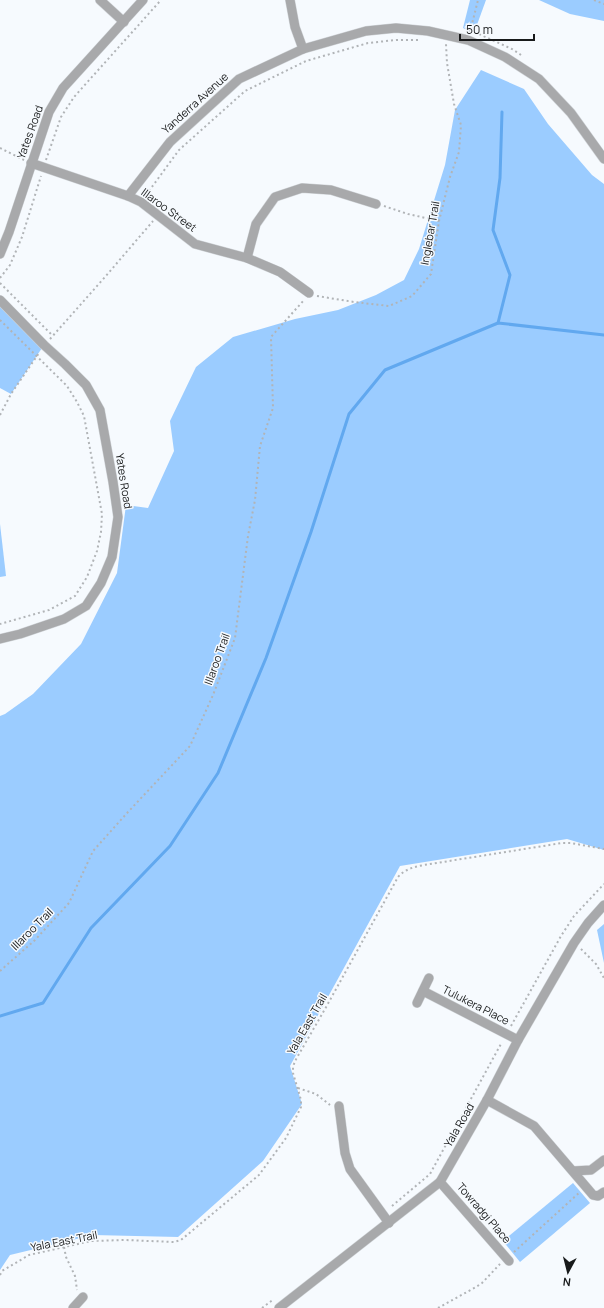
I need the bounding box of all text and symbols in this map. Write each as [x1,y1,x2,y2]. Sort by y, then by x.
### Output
scale bar [460,16,534,42]
text: 50 m [466,21,493,38]
street label: Yanderra Avenue [158,68,231,136]
street label: Yates Road [13,103,46,161]
street label: Illaroo Street [139,184,200,235]
street label: Inglebar Trail [417,200,442,266]
street label: Yates Road [113,452,136,510]
street label: Illaroo Trail [200,631,233,687]
street label: Illaroo Trail [7,904,56,953]
street label: Tulukera Place [440,981,513,1028]
street label: Yala East Trail [283,991,330,1057]
street label: Yala Road [440,1100,477,1149]
street label: Towradgi Place [454,1179,515,1247]
street label: Yala East Trail [29,1227,99,1254]
north arrow [548,1252,588,1292]
text: N [562,1274,572,1290]

